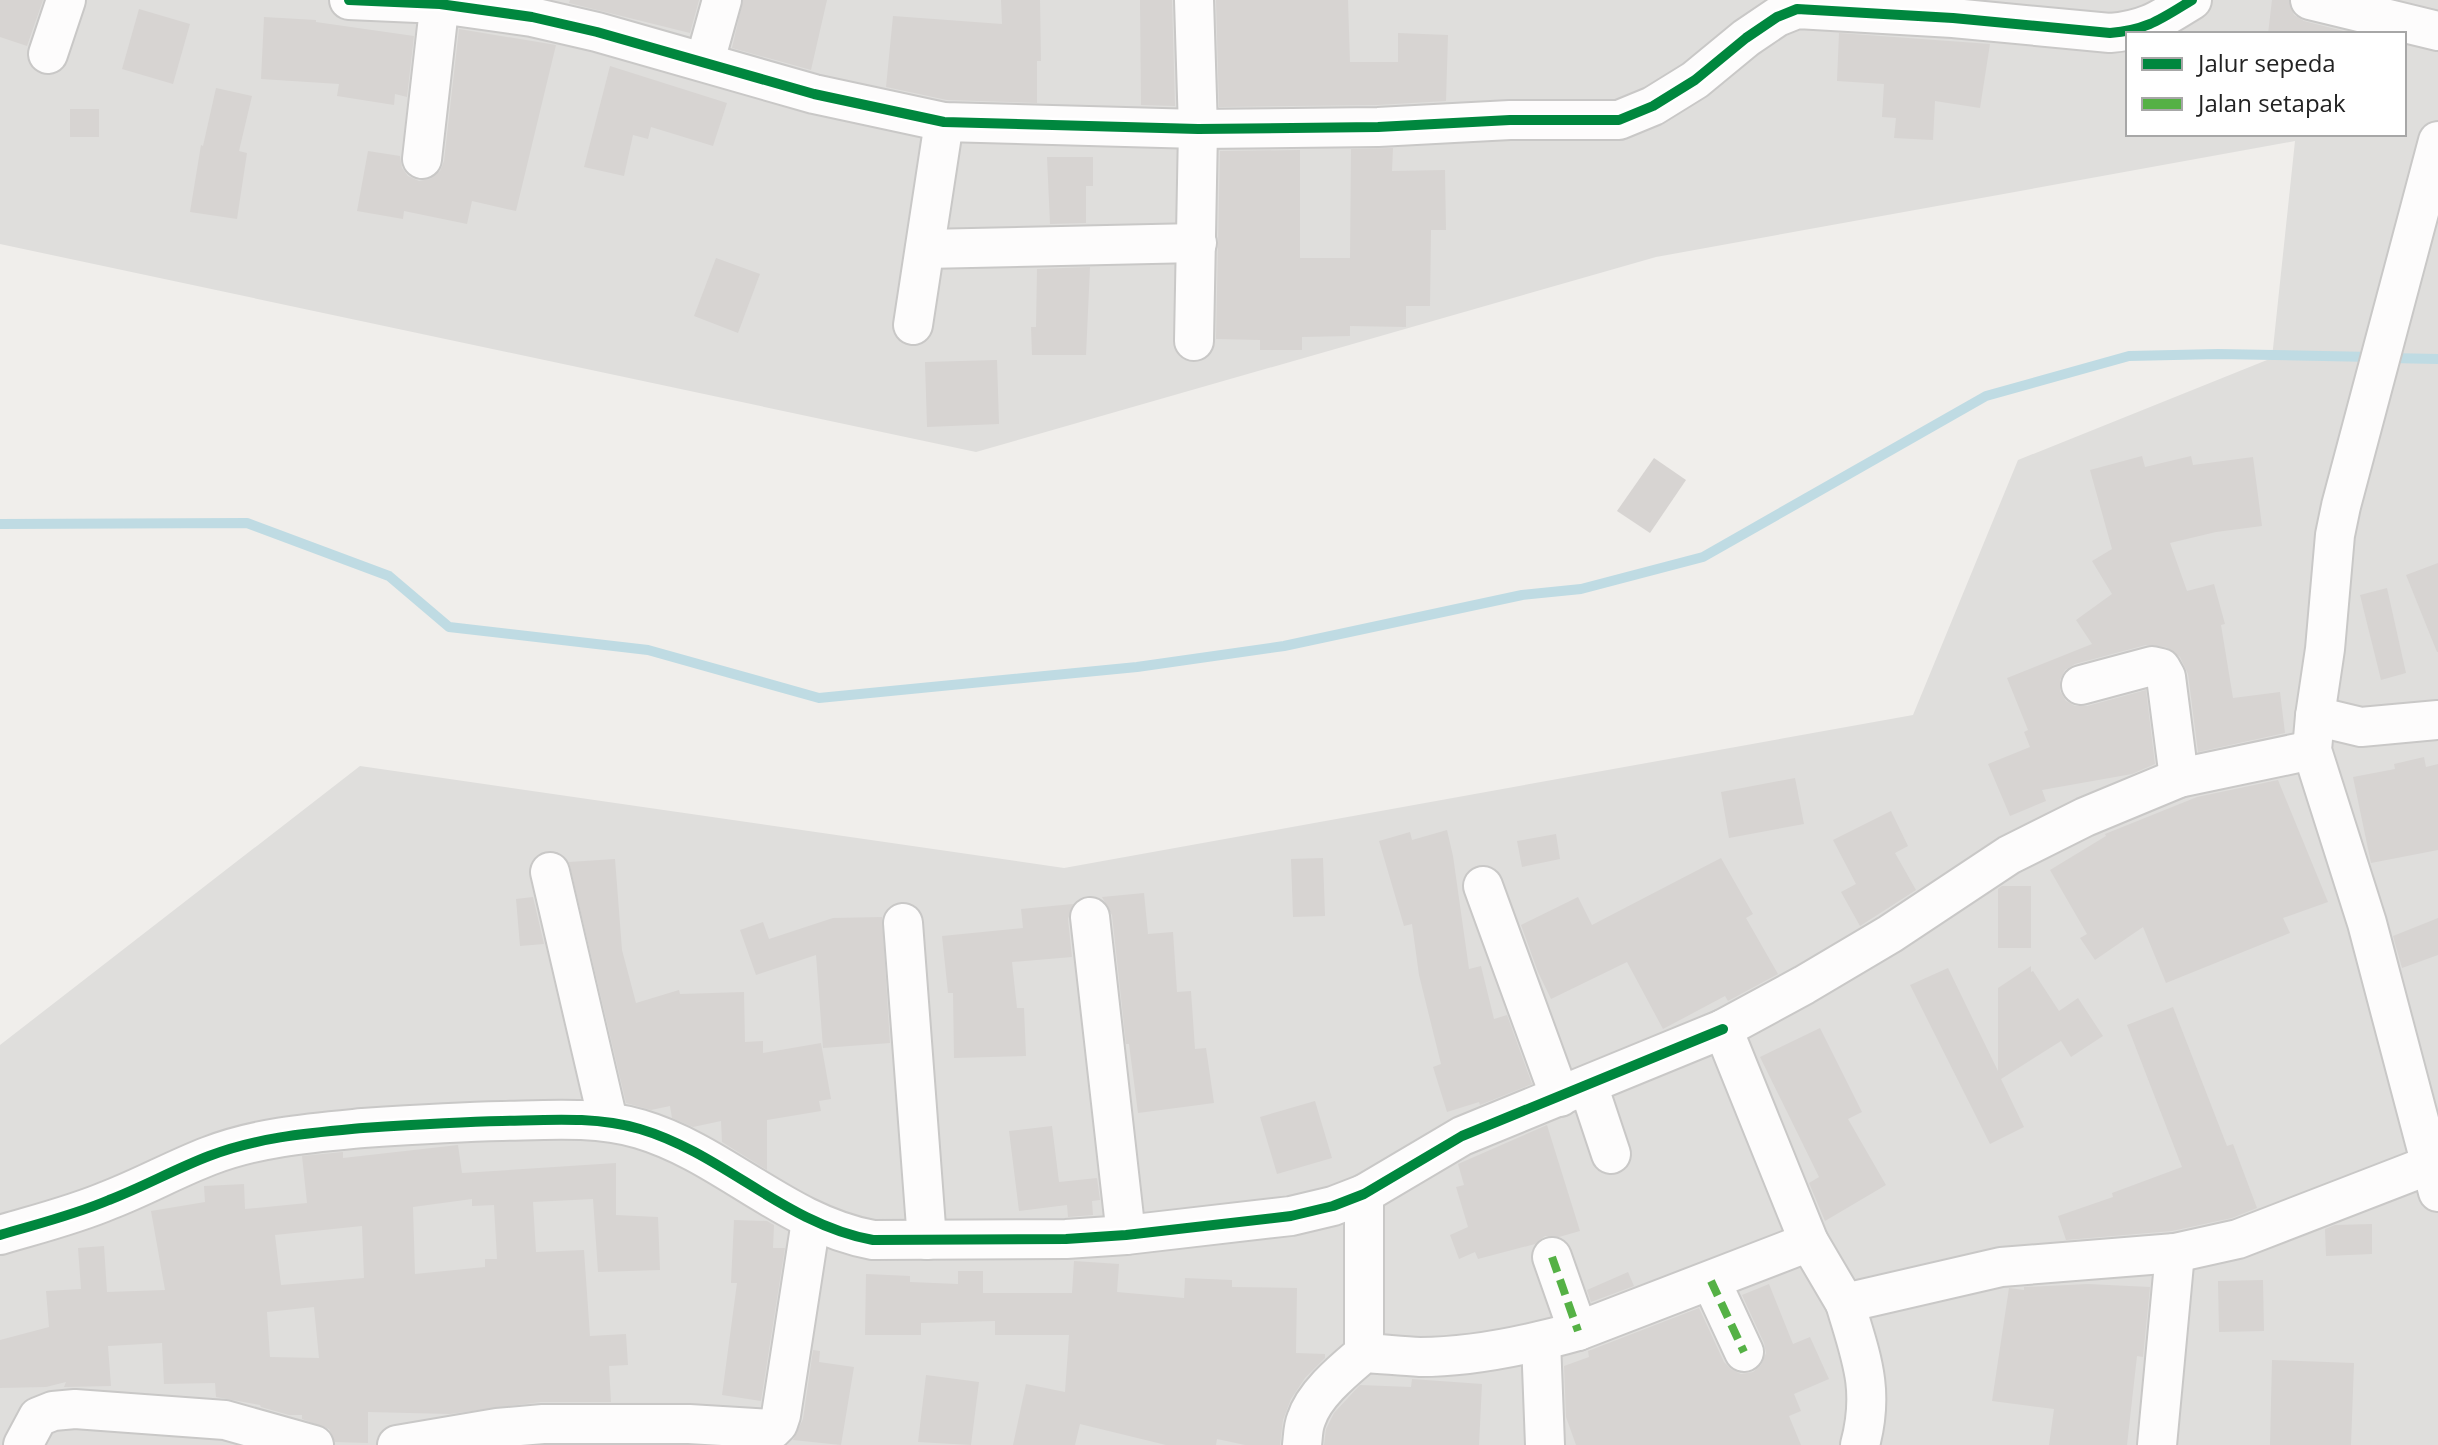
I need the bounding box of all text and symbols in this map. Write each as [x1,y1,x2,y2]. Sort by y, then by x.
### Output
legend [2126,32,2406,136]
text: Jalur sepeda [2196,46,2336,79]
text: Jalan setapak [2196,86,2346,119]

